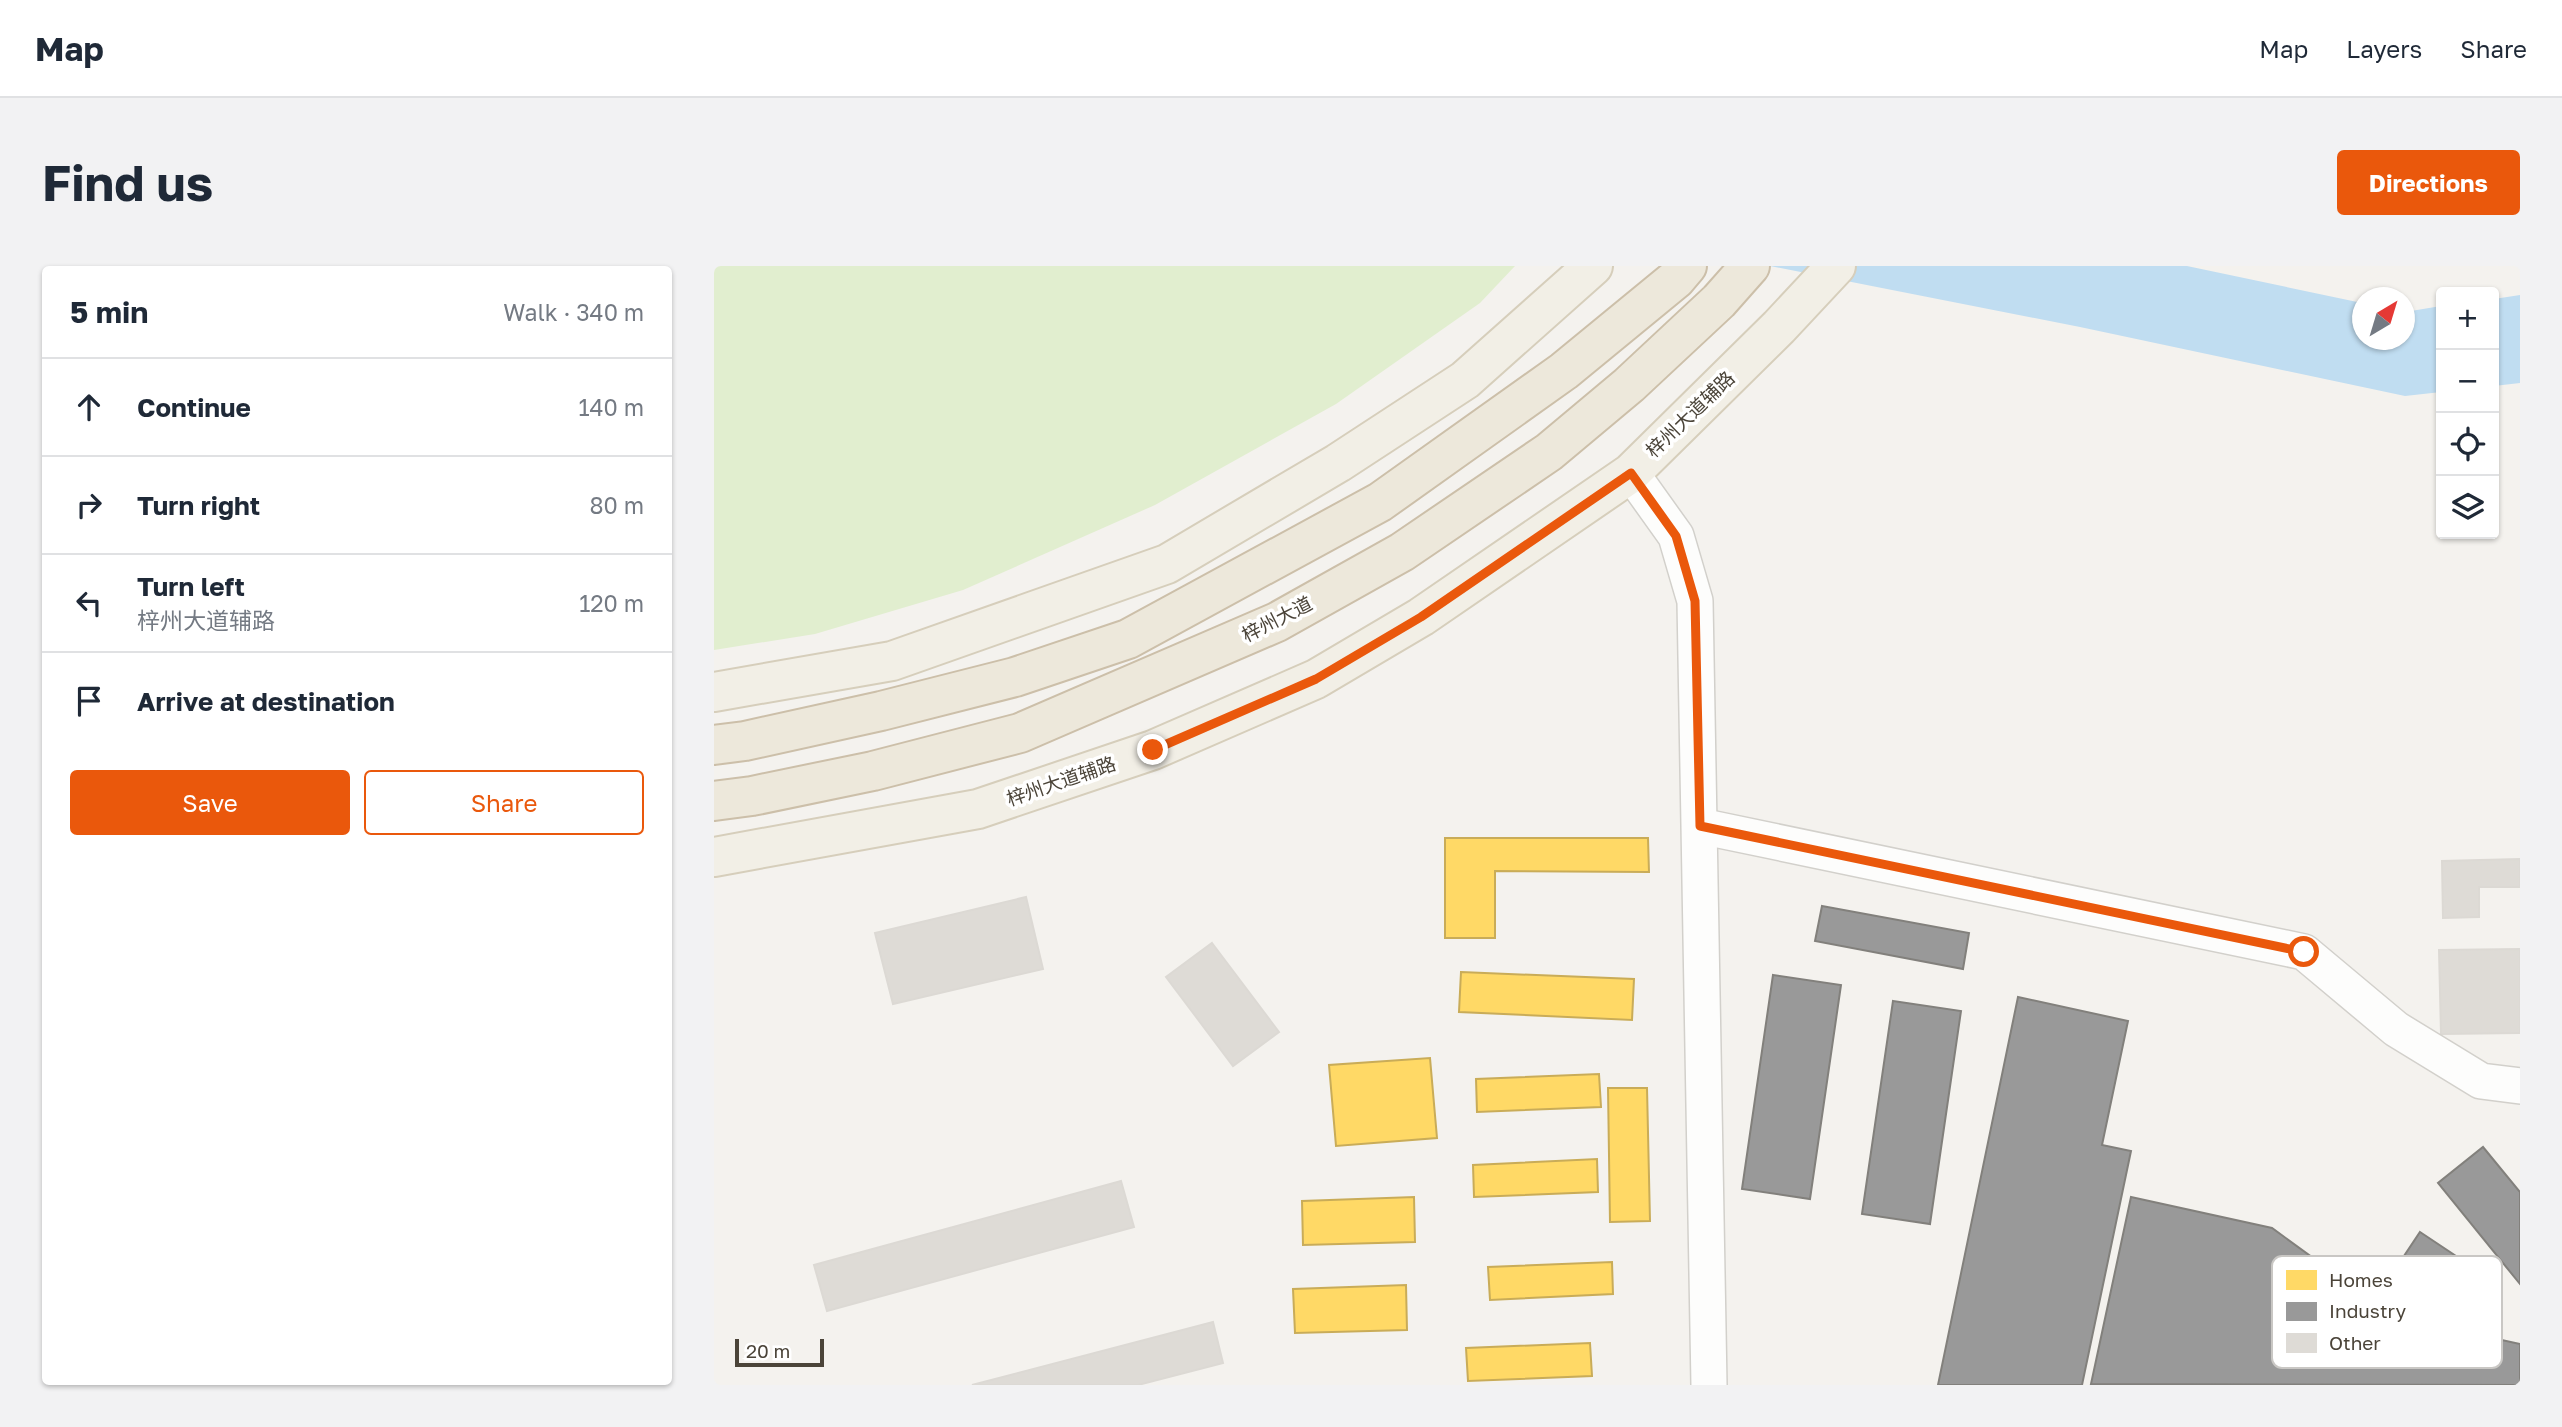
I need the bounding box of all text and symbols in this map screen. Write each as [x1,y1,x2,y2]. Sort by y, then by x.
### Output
text: Map [35,29,104,68]
text: Map [2259,34,2308,63]
text: Layers [2346,34,2422,63]
text: Share [2460,34,2527,63]
button: Directions [2337,150,2520,215]
text: Find us [42,153,213,212]
north arrow [2352,287,2415,350]
map controls [2436,287,2499,539]
button: + [2436,287,2499,350]
text: 5 min [70,294,148,330]
text: Walk · 340 m [503,298,644,326]
button: − [2436,350,2499,413]
street label: 梓州大道辅路 [1641,366,1739,462]
icon: ahead [70,388,108,426]
text: Continue [137,392,251,423]
text: 140 m [578,393,644,421]
button: locate [2436,413,2499,476]
button: layers [2436,476,2499,539]
icon: right [70,486,108,524]
text: Turn right [137,490,260,521]
text: 80 m [590,491,644,519]
text: Turn left [137,571,245,602]
icon: left [70,584,108,622]
text: 120 m [579,589,644,617]
street label: 梓州大道 [1238,591,1316,646]
text: 梓州大道辅路 [137,606,275,634]
icon: arrive [70,682,108,720]
text: Arrive at destination [137,686,395,717]
route end [1137,734,1168,765]
street label: 梓州大道辅路 [1003,751,1118,810]
button: Save [70,770,350,835]
button: Share [364,770,644,835]
route start [2288,936,2319,967]
legend [2272,1256,2502,1368]
text: Homes [2329,1268,2393,1291]
text: Industry [2329,1299,2406,1322]
text: Other [2329,1331,2381,1354]
scale bar [735,1336,824,1368]
text: 20 m [746,1339,790,1362]

